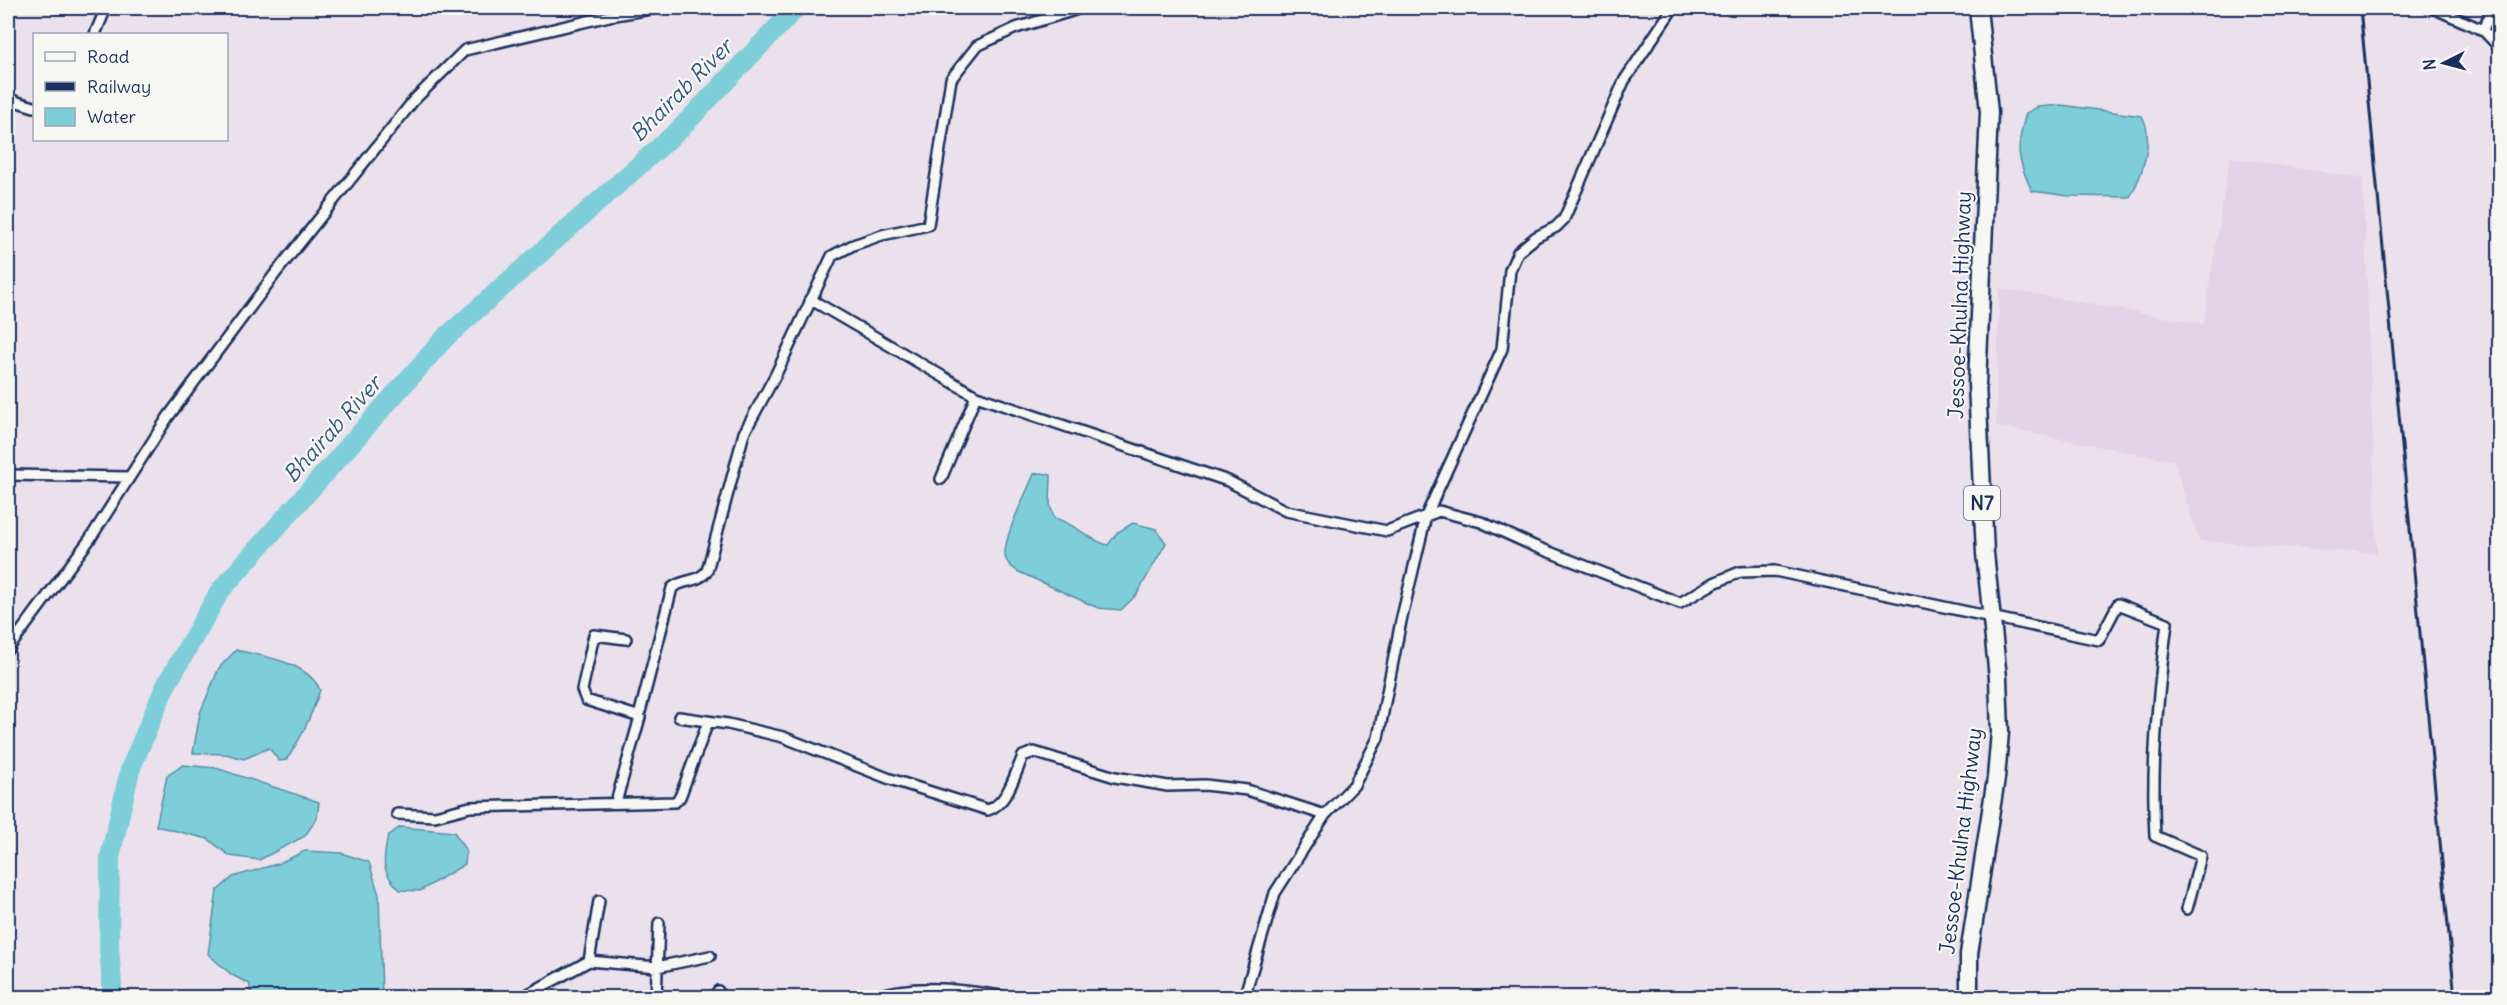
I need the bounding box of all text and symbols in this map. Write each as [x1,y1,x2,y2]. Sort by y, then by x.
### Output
water label: Bhairab River [624,31,740,147]
legend [33,33,228,141]
north arrow [2414,33,2474,93]
text: Road [87,45,130,68]
text: N [2419,58,2440,71]
text: Railway [87,75,151,98]
text: Water [87,105,137,128]
street label: Jessoe-Khulna Highway [1942,191,1977,419]
water label: Bhairab River [277,368,389,488]
road number: N7 [1964,486,2000,520]
street label: Jessoe-Khulna Highway [1933,726,1988,956]

